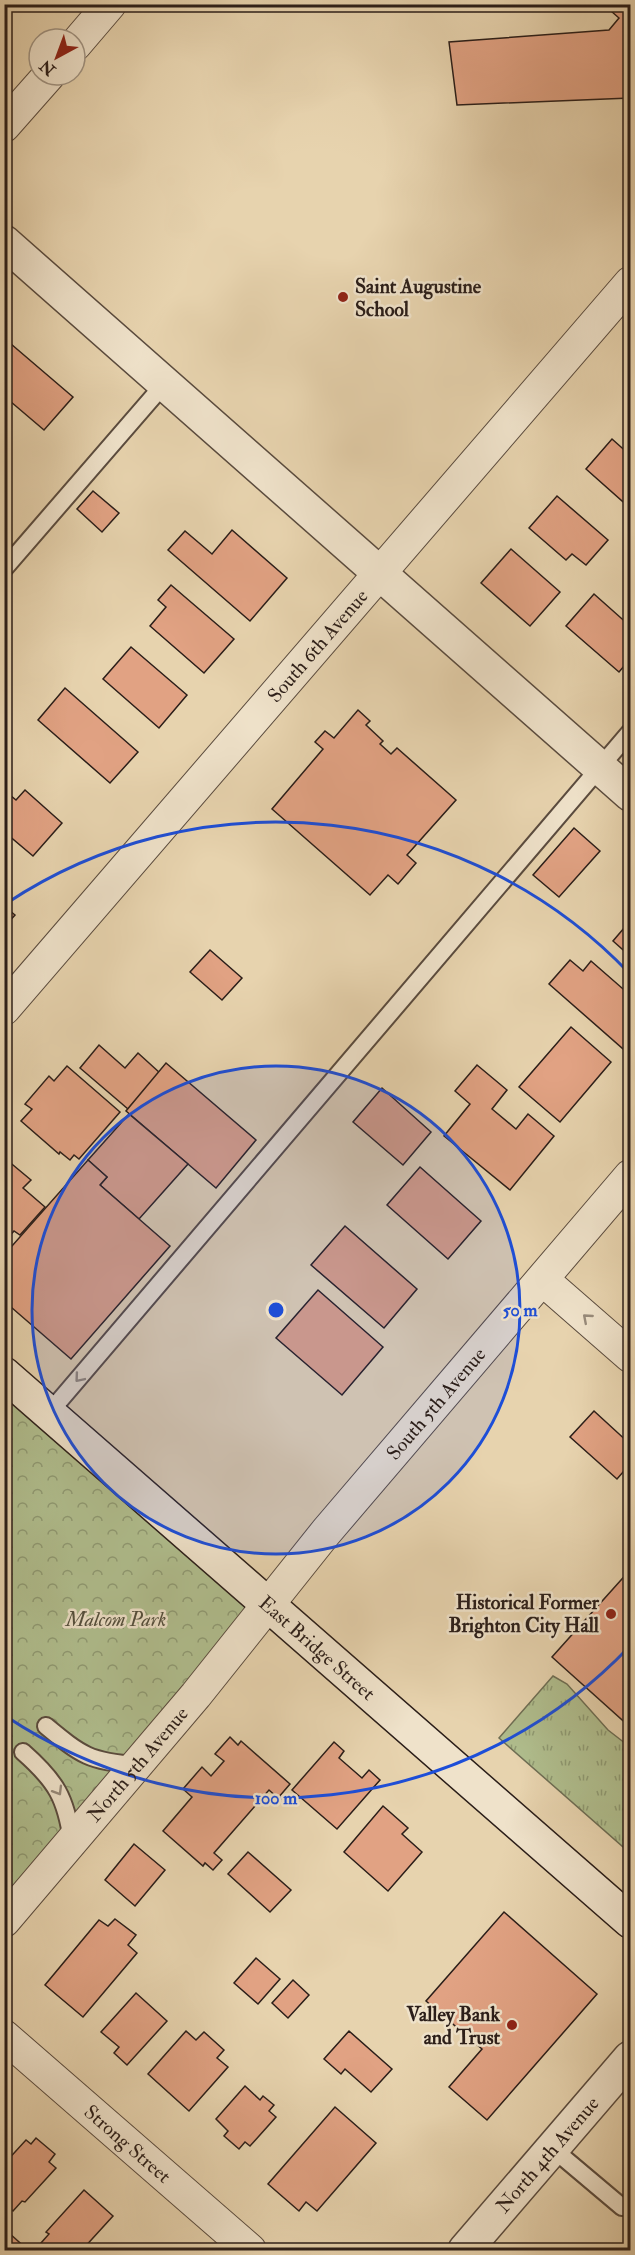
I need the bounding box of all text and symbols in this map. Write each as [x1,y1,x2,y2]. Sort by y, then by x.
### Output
north arrow [27,27,87,87]
text: N [35,55,61,80]
place label: Saint Augustine School [355,274,482,322]
marker: Saint Augustine School [336,290,350,304]
street label: South 6th Avenue [262,584,373,708]
text: 50 m [503,1299,538,1322]
centre of rings [266,1300,286,1320]
one-way arrow [583,1314,594,1325]
street label: South 5th Avenue [381,1342,491,1465]
one-way arrow [75,1371,86,1382]
place label: Historical Former Brighton City Hall [448,1590,600,1639]
street label: East Bridge Street [254,1591,381,1706]
park label: Malcom Park [65,1607,166,1632]
marker: Historical Former Brighton City Hall [604,1607,618,1621]
street label: North 5th Avenue [82,1701,194,1827]
one-way arrow [51,1785,62,1795]
text: 100 m [255,1787,298,1810]
place label: Valley Bank and Trust [406,2002,501,2050]
marker: Valley Bank and Trust [505,2018,519,2032]
street label: North 4th Avenue [491,2091,604,2218]
street label: Strong Street [79,2099,176,2189]

